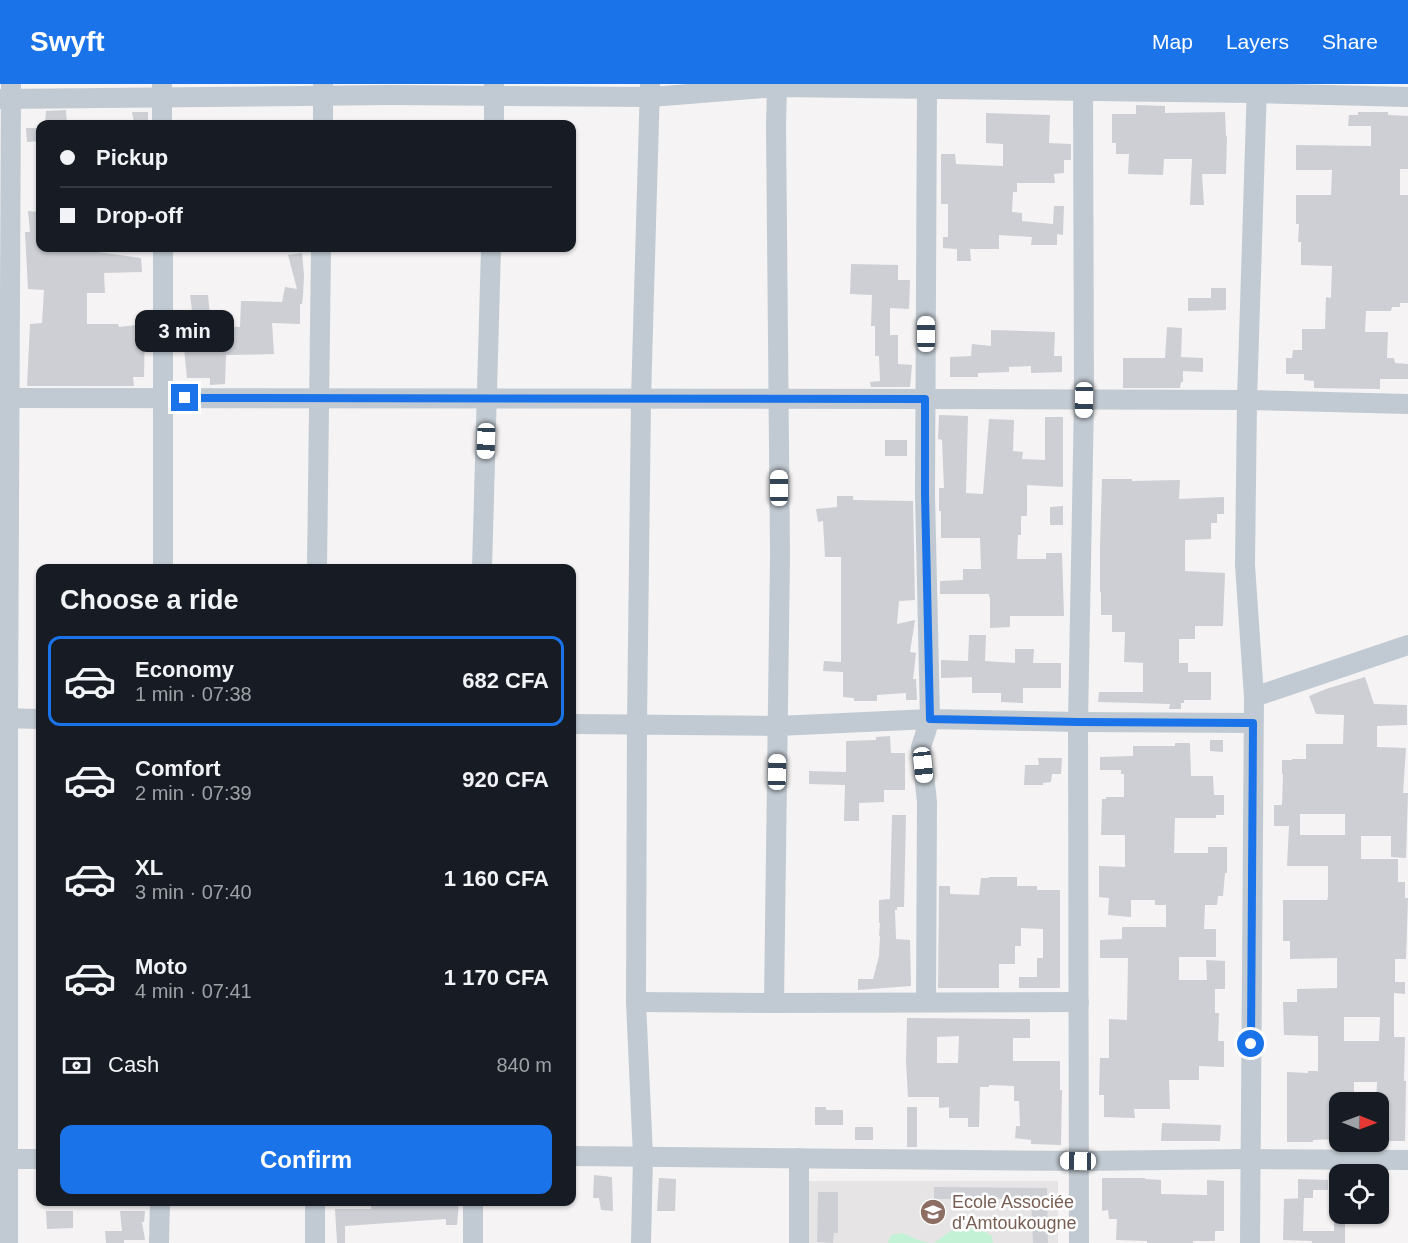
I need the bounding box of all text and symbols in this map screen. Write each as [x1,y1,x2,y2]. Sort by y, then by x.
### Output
text: Swyft [30,26,105,57]
text: Map [1152,30,1193,53]
text: Layers [1226,30,1289,53]
text: Share [1322,30,1378,53]
text: Pickup [96,145,168,170]
text: Drop-off [96,203,183,228]
callout: 3 min [136,311,234,353]
car [917,316,935,352]
text: 3 min [158,320,211,342]
car [1075,382,1093,418]
route end [171,384,198,411]
car [476,423,496,459]
car [770,470,788,506]
text: Choose a ride [60,585,239,615]
icon: car [63,654,117,708]
text: Economy [135,657,234,682]
text: 682 CFA [462,668,549,693]
text: 1 min · 07:38 [135,683,252,705]
car [912,746,934,784]
icon: car [63,753,117,807]
car [768,754,786,790]
text: Comfort [135,756,221,781]
text: 920 CFA [462,767,549,792]
text: 2 min · 07:39 [135,782,252,804]
icon: car [63,852,117,906]
text: XL [135,855,163,880]
text: 1 160 CFA [444,866,549,891]
text: 3 min · 07:40 [135,881,252,903]
icon: car [63,951,117,1005]
text: Moto [135,954,188,979]
text: 1 170 CFA [444,965,549,990]
text: 4 min · 07:41 [135,980,252,1002]
route start [1237,1030,1264,1057]
icon: cash [60,1049,93,1082]
text: Cash [108,1052,159,1077]
text: 840 m [496,1054,552,1076]
north arrow [1329,1092,1389,1152]
map controls [1329,1092,1389,1224]
button: Confirm [60,1125,552,1194]
car [1060,1152,1096,1170]
button: locate [1329,1164,1389,1224]
place label: Ecole Associée d'Amtoukougne [952,1192,1077,1233]
school or university icon: Ecole Associée d'Amtoukougne [918,1197,948,1227]

